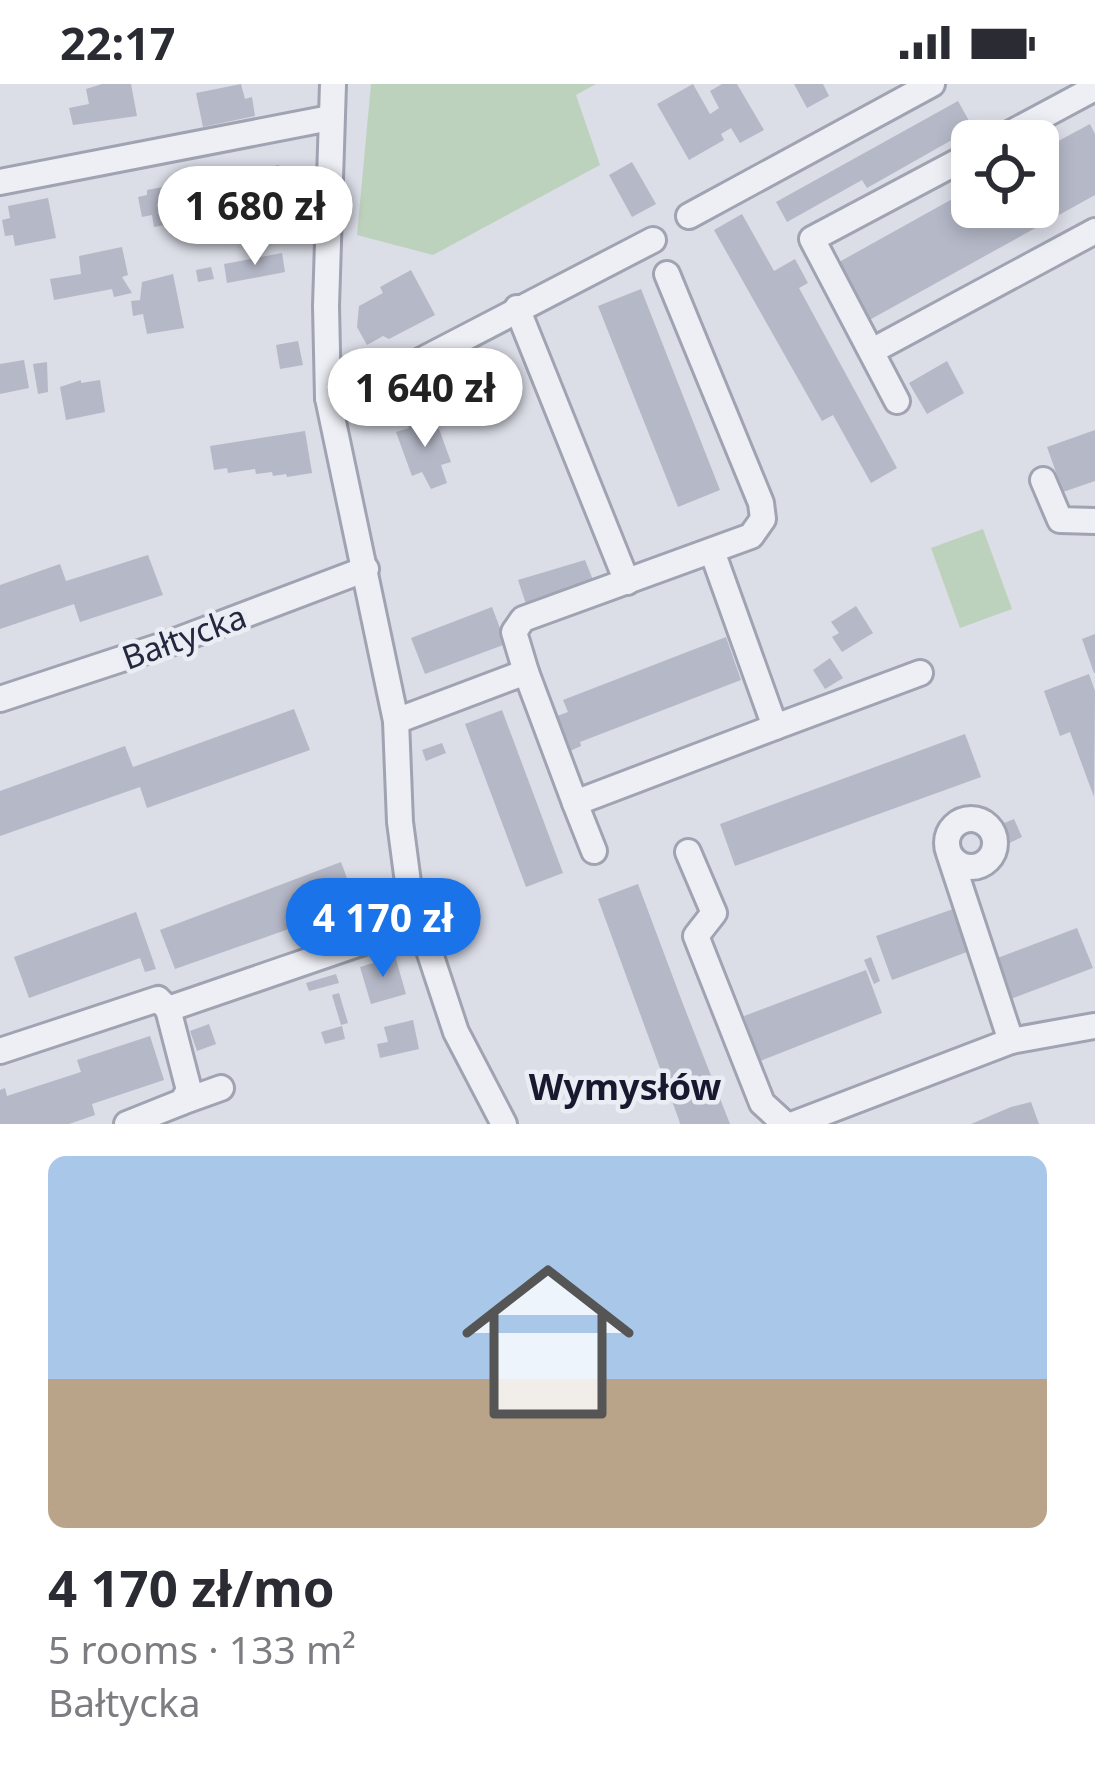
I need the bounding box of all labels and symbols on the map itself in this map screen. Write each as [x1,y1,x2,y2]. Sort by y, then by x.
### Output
pin: 1 680 zł [131,166,379,268]
pin: 1 640 zł [301,348,549,450]
street label: Bałtycka [115,593,252,680]
pin: 4 170 zł [259,878,507,980]
district label: Wymysłów [529,1062,722,1111]

